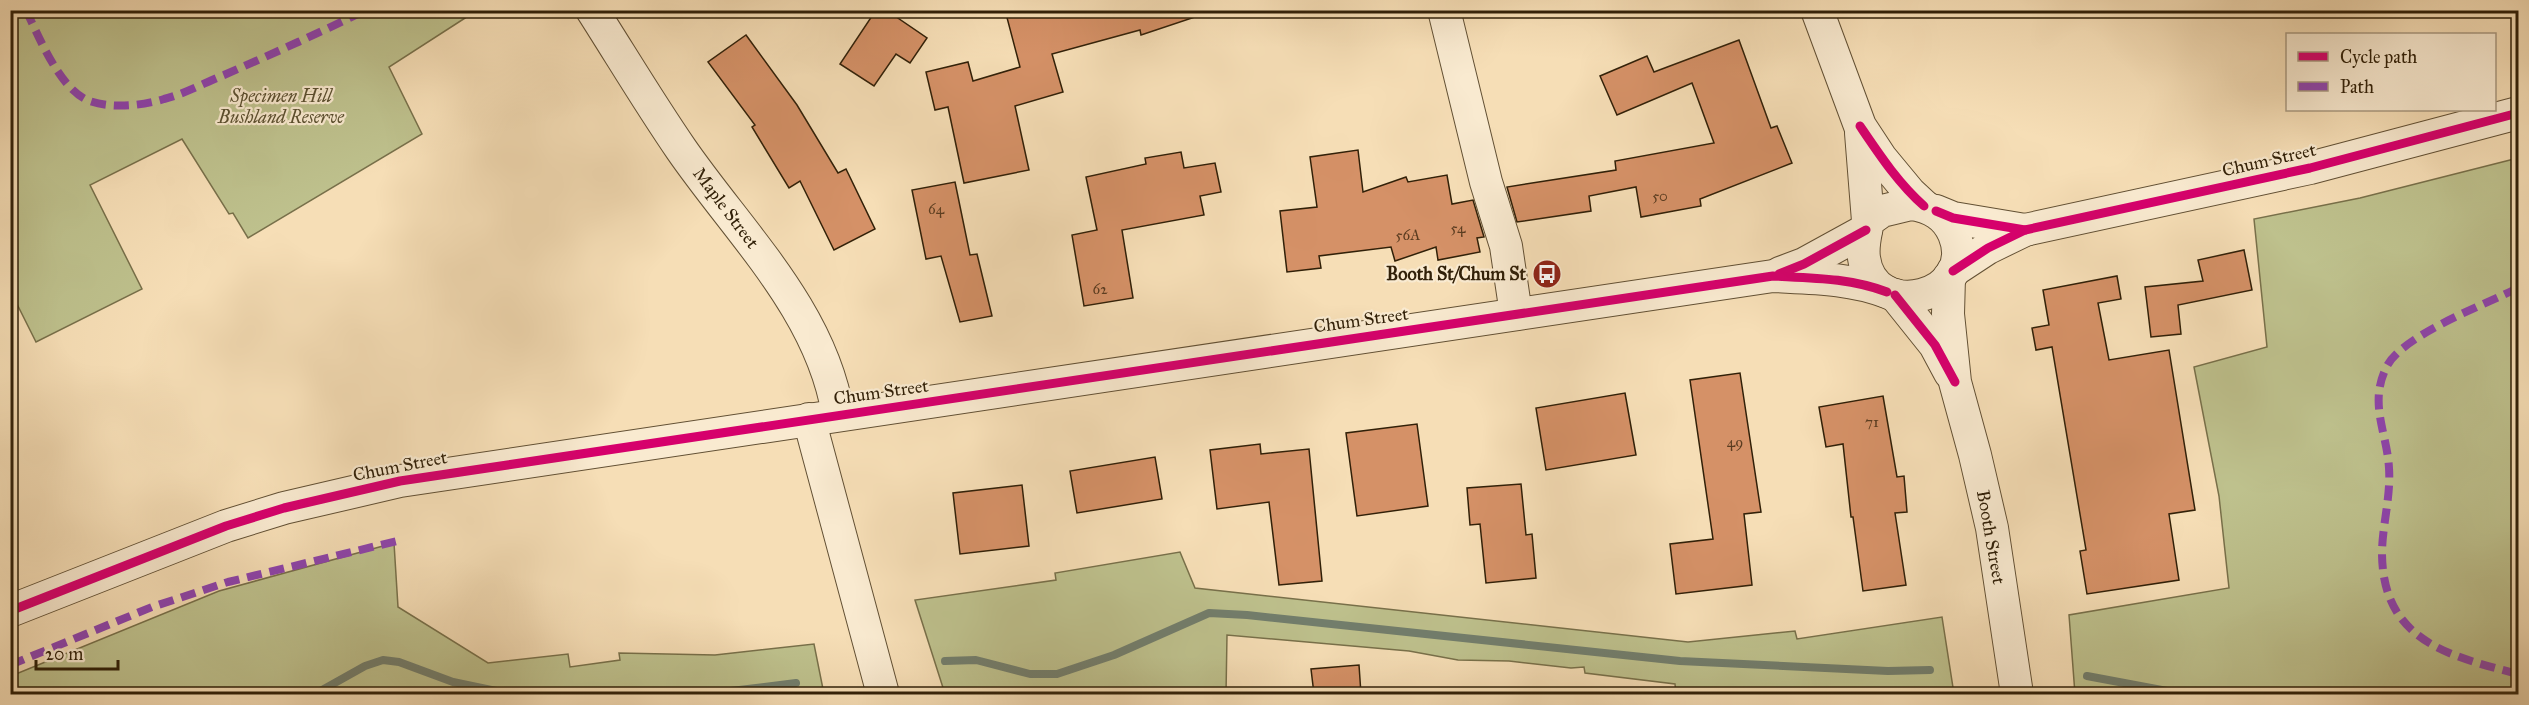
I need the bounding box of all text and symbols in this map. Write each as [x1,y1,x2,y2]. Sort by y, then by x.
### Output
legend [2286,33,2496,111]
text: Cycle path [2340,46,2417,68]
text: Path [2340,76,2374,98]
park label: Specimen Hill Bushland Reserve [217,85,345,128]
street label: Chum Street [2220,138,2319,181]
street label: Maple Street [688,163,764,253]
house number: 50 [1652,187,1668,205]
house number: 64 [928,200,945,218]
house number: 54 [1451,219,1466,237]
house number: 56A [1396,226,1420,244]
bus stop icon: Booth St/Chum St [1531,258,1563,290]
place label: Booth St/Chum St [1386,263,1527,285]
house number: 62 [1092,280,1108,298]
street label: Chum Street [1312,302,1410,338]
street label: Chum Street [832,374,930,410]
house number: 71 [1865,413,1879,431]
house number: 49 [1727,433,1743,451]
street label: Chum Street [351,446,450,486]
street label: Booth Street [1972,488,2010,586]
scale bar [36,633,118,671]
text: 20 m [45,643,83,665]

